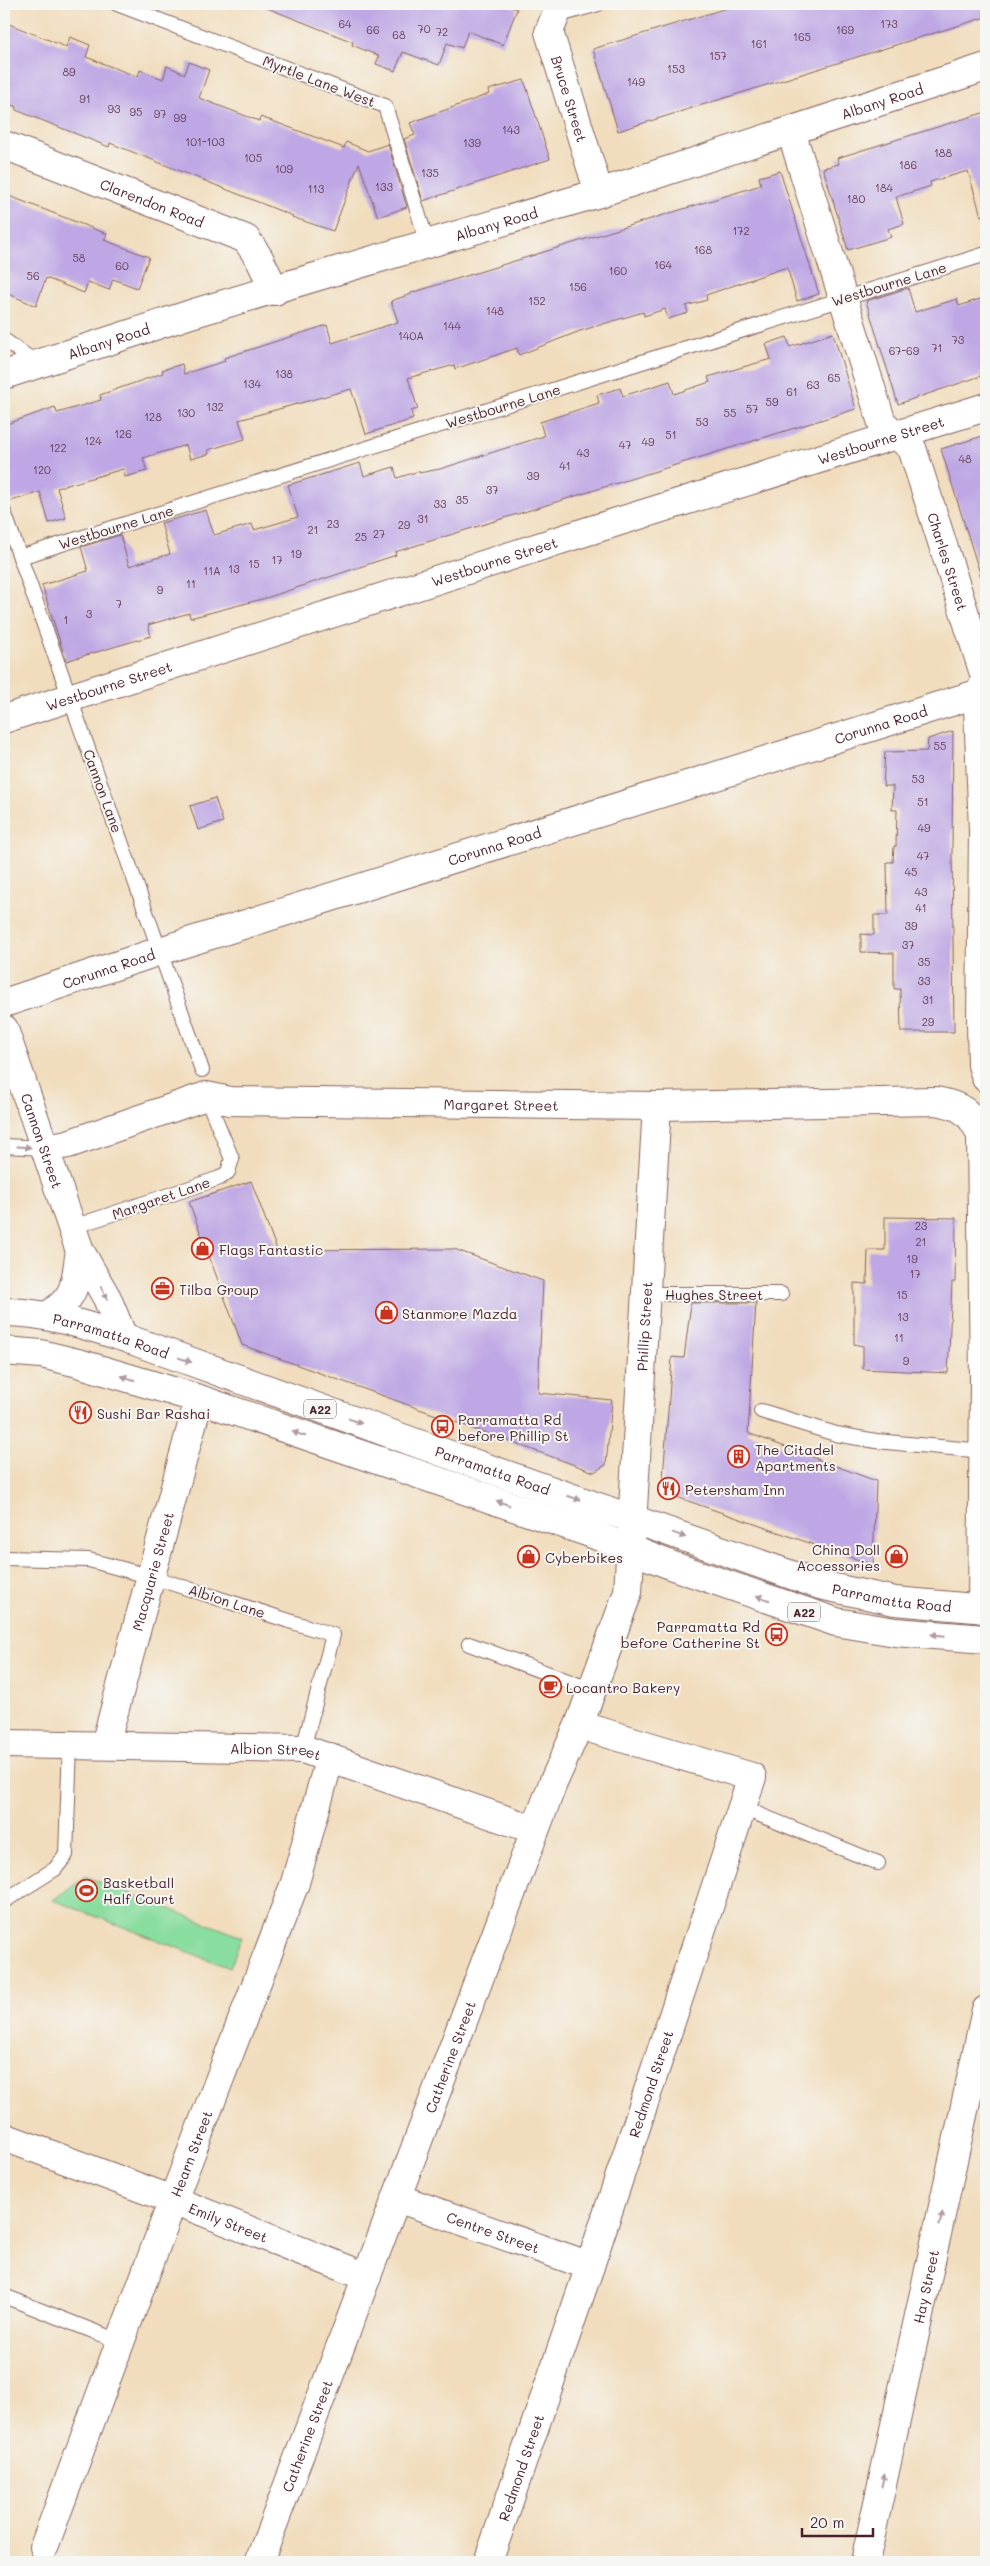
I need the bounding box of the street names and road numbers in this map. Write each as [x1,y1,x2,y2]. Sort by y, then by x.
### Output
street label: Myrtle Lane West [260,51,378,111]
street label: Bruce Street [547,53,592,144]
street label: Albany Road [839,79,926,123]
street label: Clarendon Road [97,174,207,231]
street label: Albany Road [453,202,540,245]
street label: Westbourne Lane [829,257,949,311]
street label: Albany Road [65,319,152,363]
street label: Westbourne Lane [443,379,563,433]
street label: Westbourne Street [815,411,946,468]
street label: Westbourne Lane [56,500,176,554]
street label: Charles Street [924,510,973,613]
street label: Westbourne Street [429,532,560,590]
street label: Westbourne Street [43,656,174,714]
street label: Corunna Road [832,701,930,748]
street label: Cannon Lane [79,747,127,835]
street label: Corunna Road [445,822,543,869]
street label: Corunna Road [59,944,157,993]
street label: Cannon Street [17,1091,67,1191]
street label: Margaret Street [444,1094,559,1114]
street label: Margaret Lane [109,1172,213,1224]
street label: Phillip Street [632,1281,656,1372]
street label: Hughes Street [665,1285,763,1304]
street label: Parramatta Road [51,1308,172,1362]
road number: A22 [304,1400,336,1418]
street label: Parramatta Road [433,1441,553,1499]
street label: Macquarie Street [127,1510,177,1633]
street label: Parramatta Road [831,1578,952,1615]
street label: Albion Lane [186,1580,268,1622]
road number: A22 [788,1602,820,1621]
street label: Albion Street [230,1738,324,1764]
street label: Catherine Street [420,1998,479,2115]
street label: Redmond Street [624,2028,677,2140]
street label: Hearn Street [166,2108,216,2200]
street label: Emily Street [186,2198,271,2246]
street label: Centre Street [444,2207,542,2257]
street label: Hay Street [908,2248,943,2325]
street label: Catherine Street [277,2377,336,2494]
street label: Redmond Street [493,2412,548,2523]

